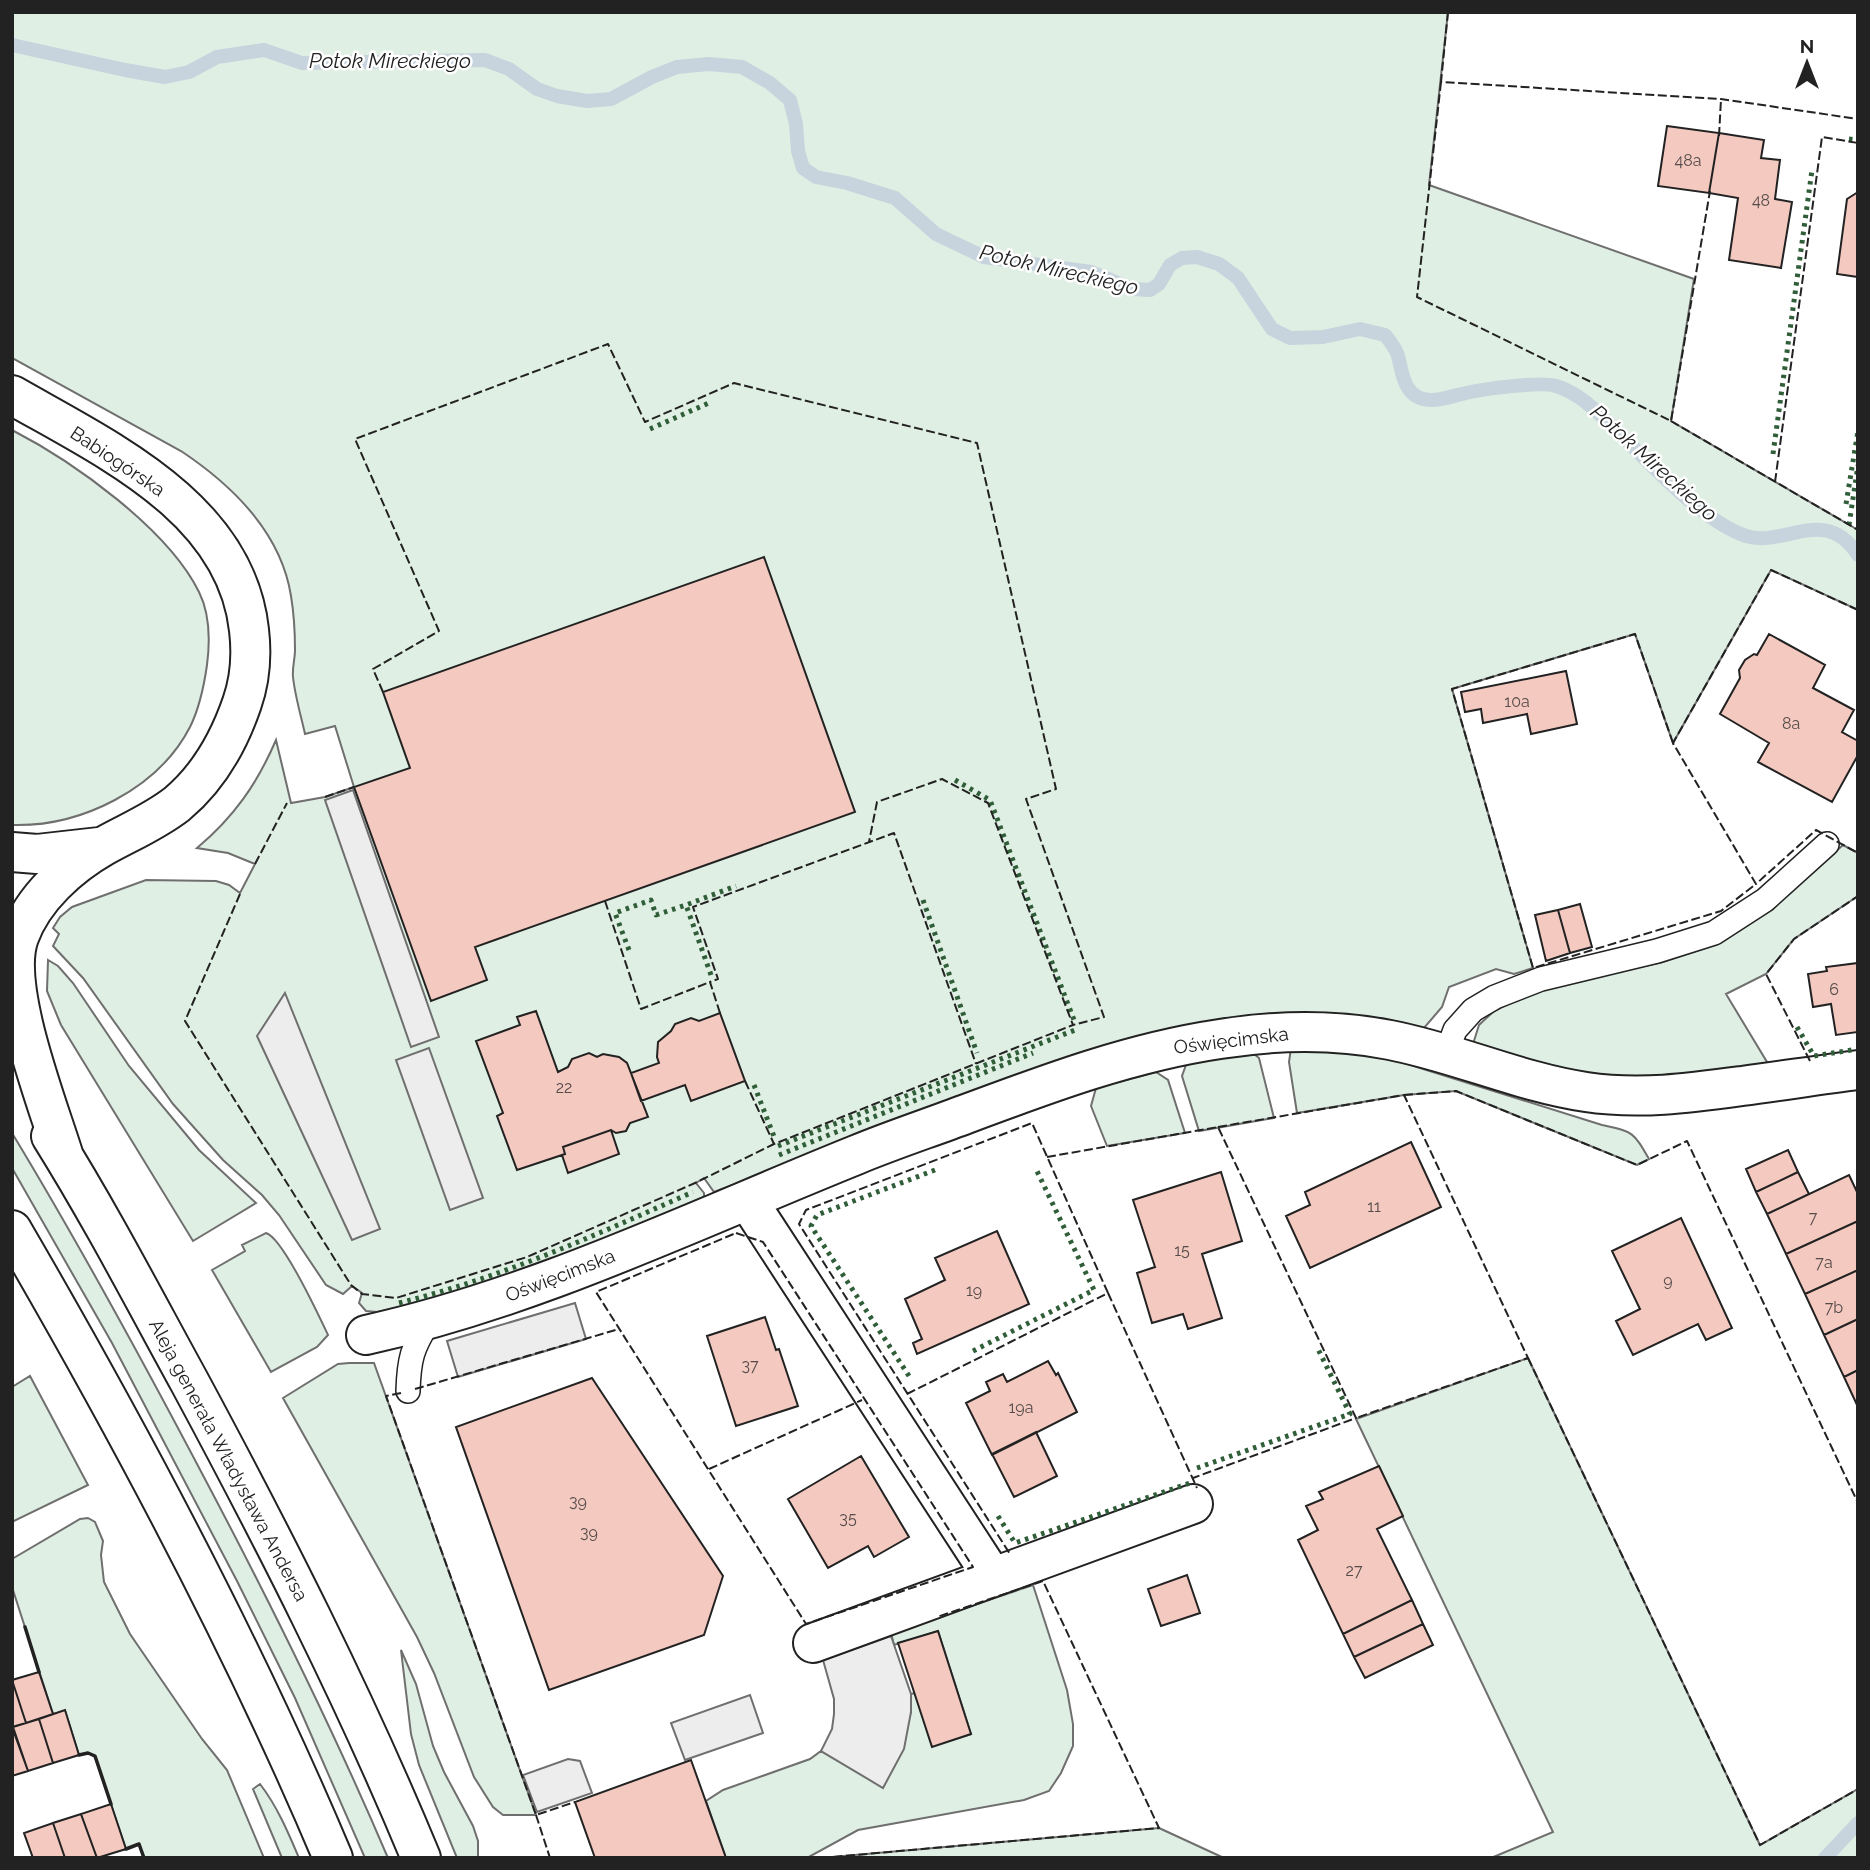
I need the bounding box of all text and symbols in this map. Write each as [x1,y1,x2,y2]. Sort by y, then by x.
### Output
north arrow [1772,28,1842,98]
text: N [1800,35,1814,57]
water label: Potok Mireckiego [309,48,471,73]
house number: 48a [1675,151,1701,170]
house number: 48 [1752,191,1770,210]
water label: Potok Mireckiego [977,239,1141,300]
water label: Potok Mireckiego [1586,399,1723,526]
street label: Babiogórska [66,421,170,501]
house number: 10a [1504,692,1530,711]
house number: 8a [1782,714,1800,733]
house number: 6 [1829,980,1839,999]
street label: Oświęcimska [1172,1022,1290,1058]
house number: 22 [556,1078,572,1097]
house number: 11 [1367,1197,1381,1216]
house number: 7 [1809,1208,1818,1227]
house number: 15 [1174,1241,1190,1260]
street label: Oświęcimska [502,1244,618,1306]
house number: 7a [1815,1253,1833,1272]
house number: 9 [1663,1271,1673,1290]
house number: 19 [966,1281,982,1300]
house number: 7b [1825,1298,1843,1317]
street label: Aleja generała Władysława Andersa [145,1315,313,1605]
house number: 37 [741,1356,759,1375]
house number: 19a [1009,1398,1033,1417]
house number: 39 [569,1492,587,1511]
house number: 35 [839,1509,857,1528]
house number: 39 [580,1523,598,1542]
house number: 27 [1346,1561,1363,1580]

